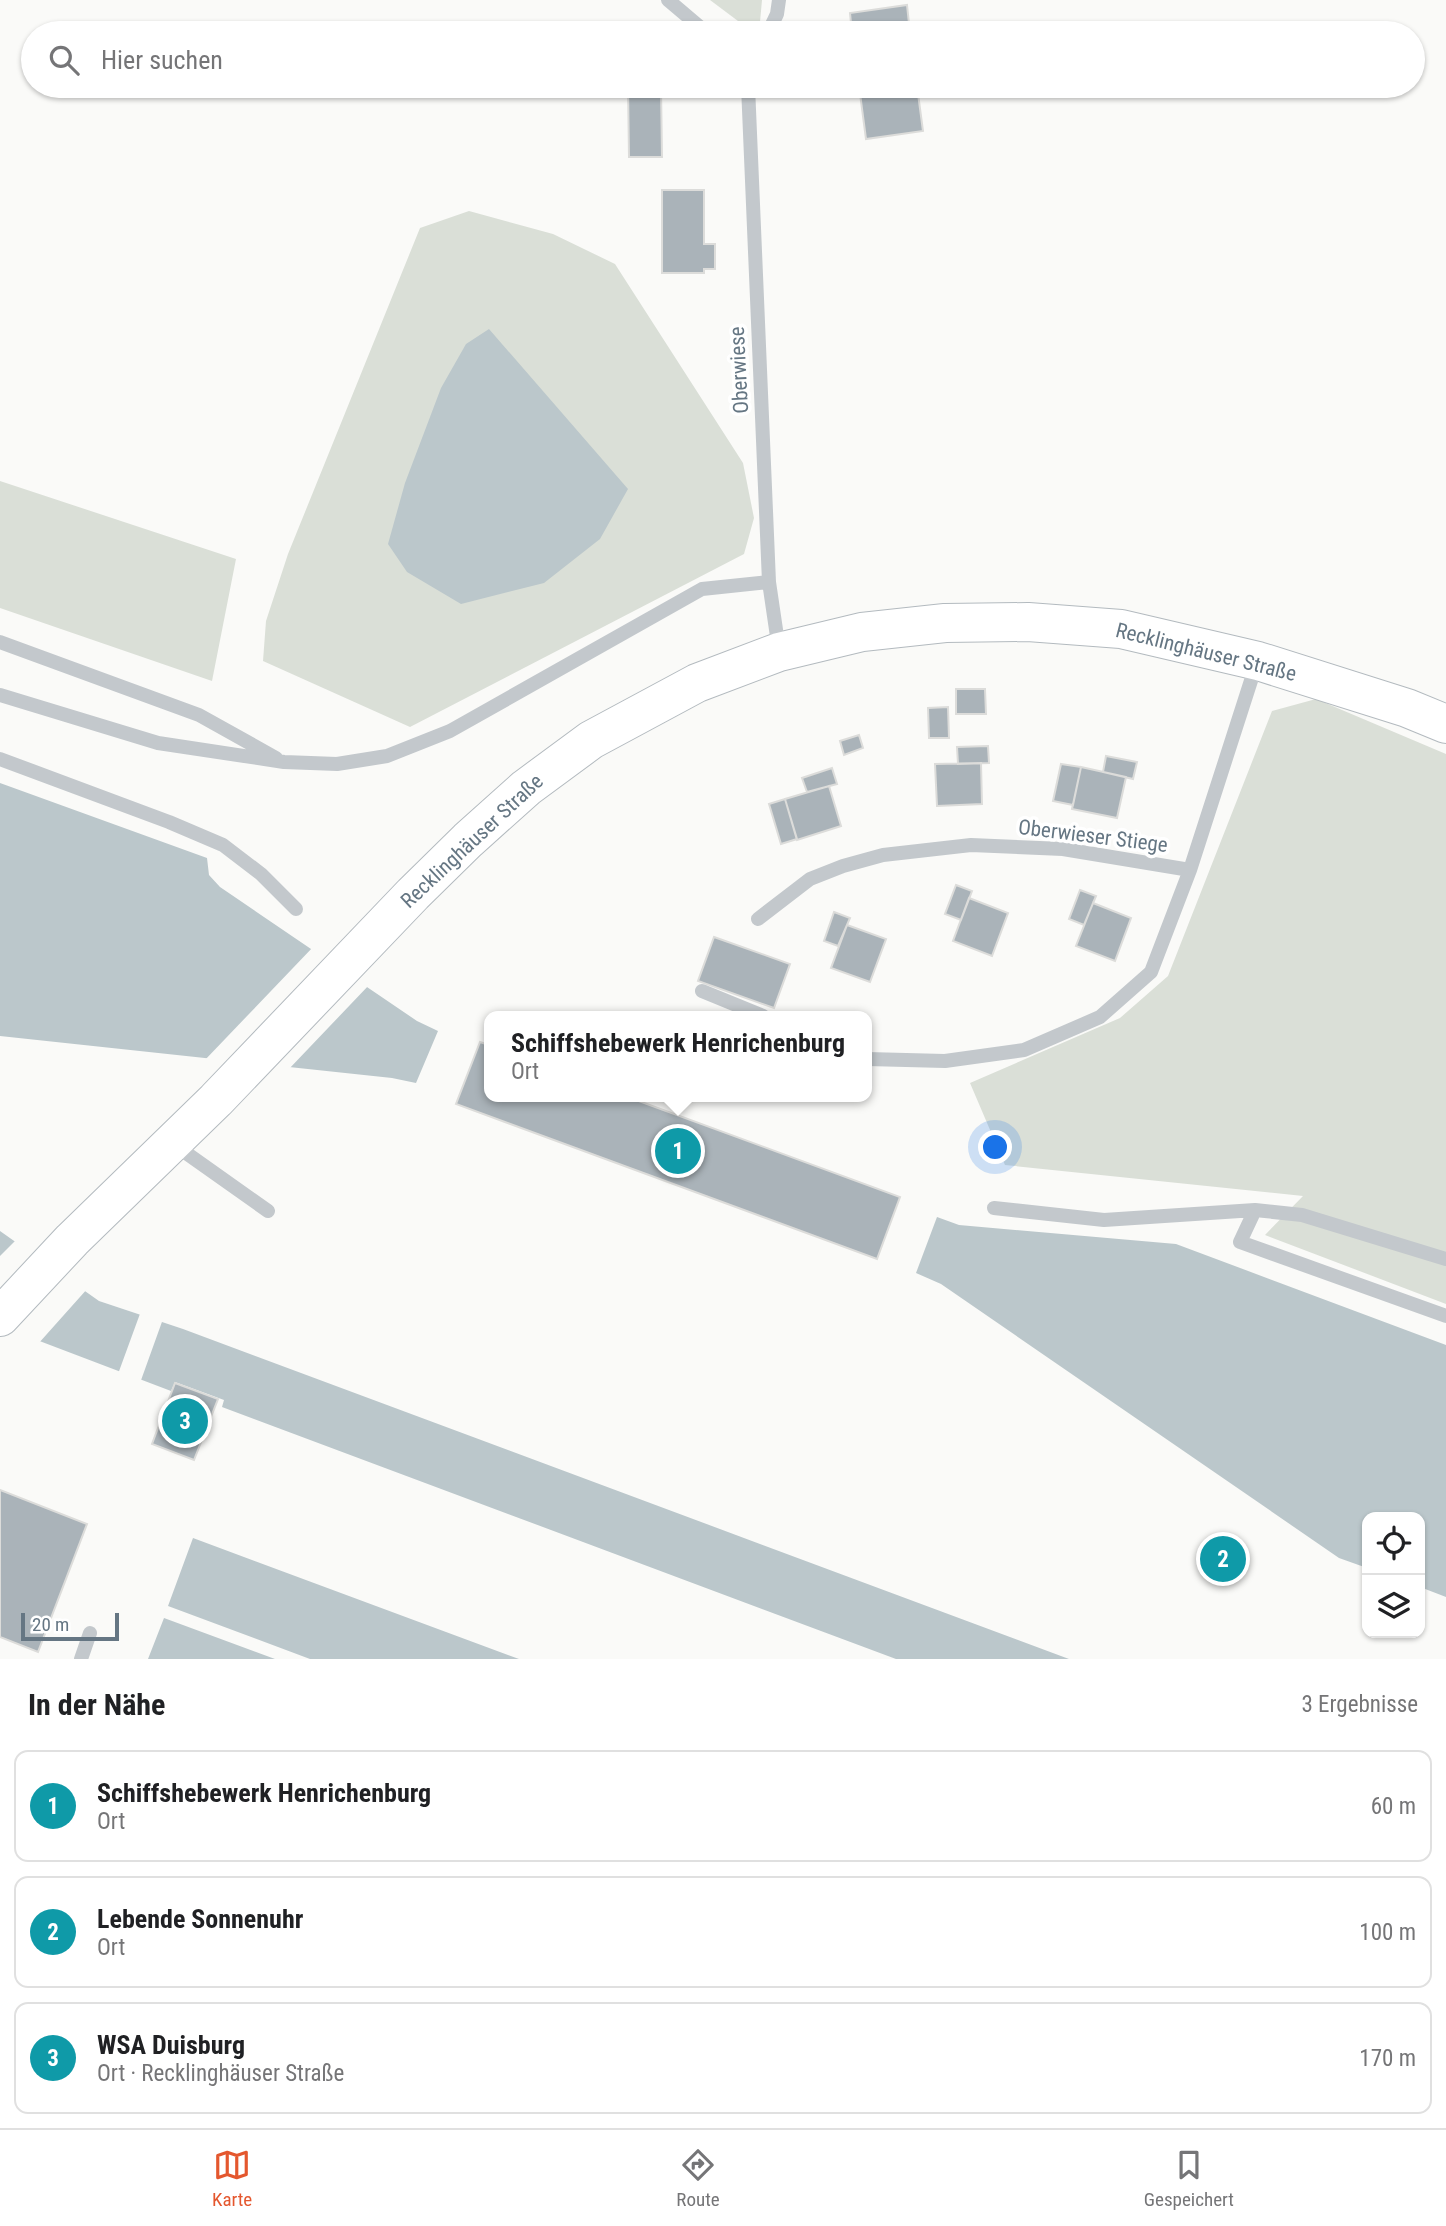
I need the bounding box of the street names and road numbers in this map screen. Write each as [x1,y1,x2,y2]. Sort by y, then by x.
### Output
street label: Oberwiese [725,326,753,414]
street label: Recklinghäuser Straße [1113,618,1299,686]
street label: Recklinghäuser Straße [396,769,548,913]
street label: Oberwieser Stiege [1017,815,1169,857]

